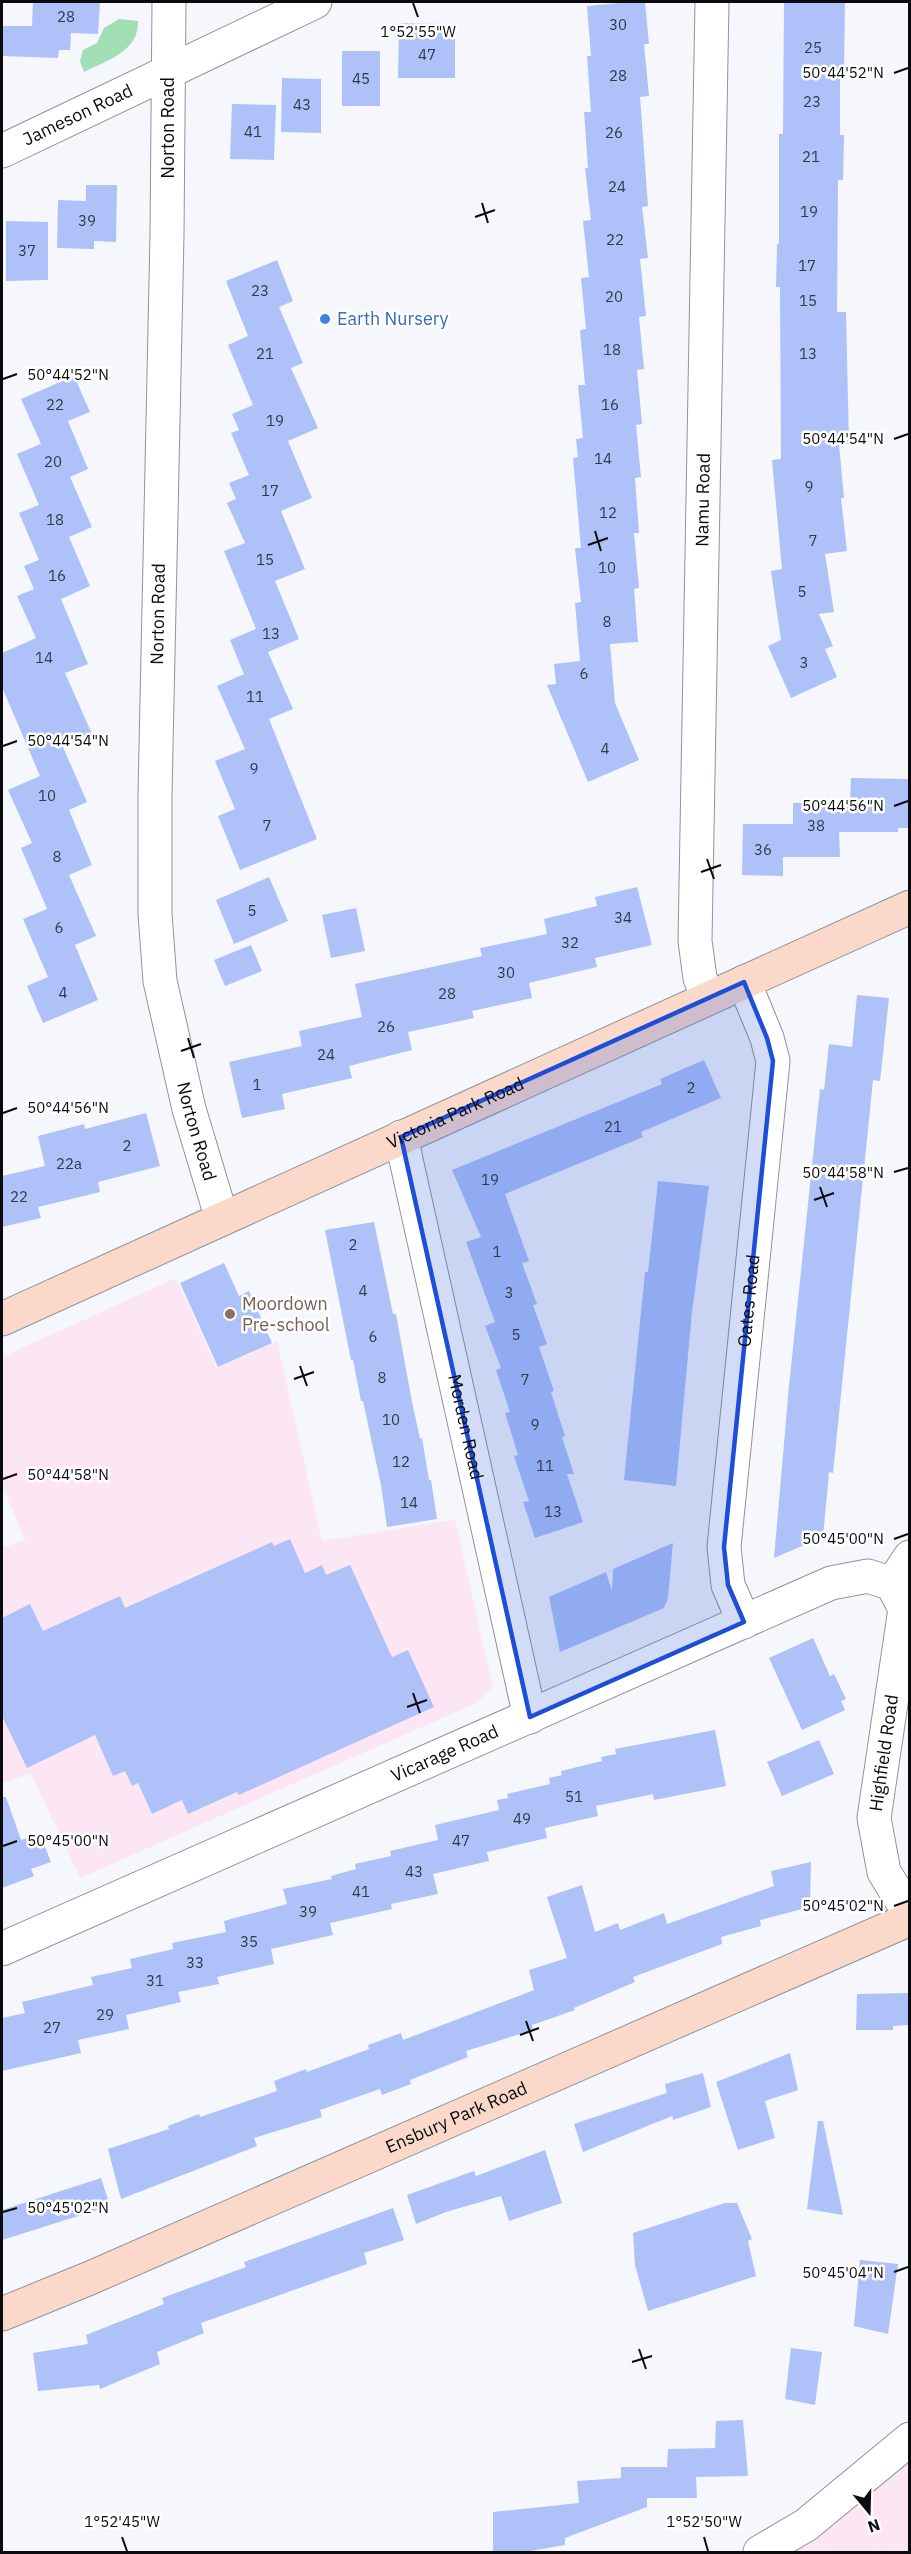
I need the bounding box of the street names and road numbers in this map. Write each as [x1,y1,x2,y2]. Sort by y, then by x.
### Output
street label: Norton Road [156,77,179,179]
street label: Jameson Road [19,78,136,150]
street label: Namu Road [690,453,715,547]
street label: Norton Road [145,563,170,665]
street label: Victoria Park Road [383,1072,527,1154]
street label: Norton Road [172,1080,222,1183]
street label: Oates Road [732,1253,764,1348]
street label: Morden Road [443,1372,489,1482]
street label: Highfield Road [864,1693,903,1813]
street label: Vicarage Road [387,1719,502,1787]
street label: Ensbury Park Road [382,2076,531,2158]

